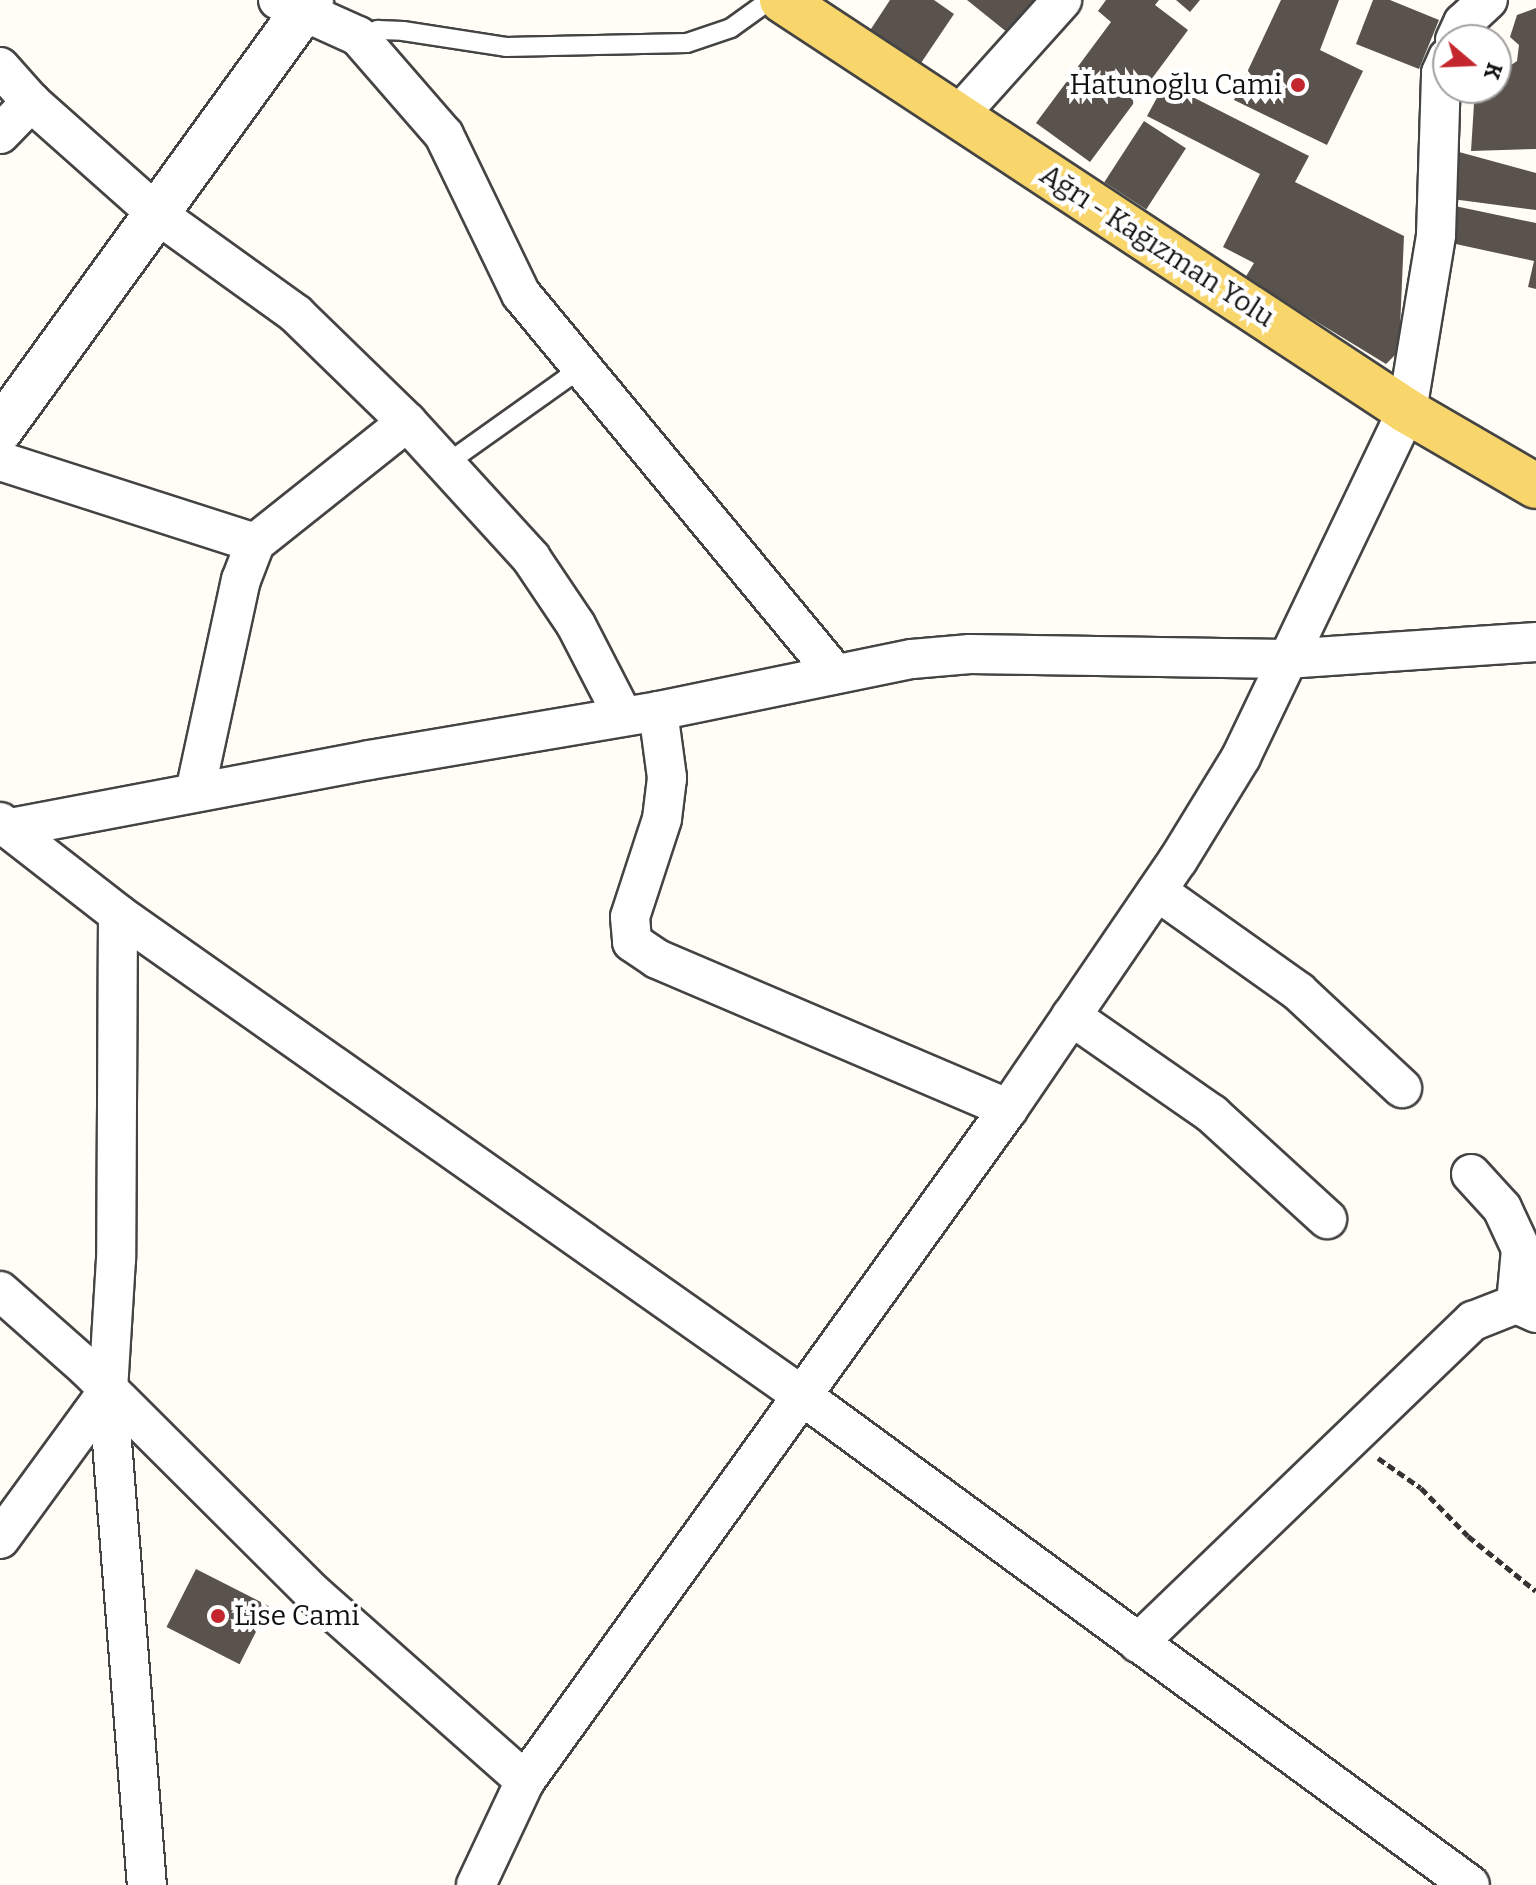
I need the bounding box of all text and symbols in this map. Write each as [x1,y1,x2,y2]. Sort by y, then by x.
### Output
north arrow [1432,24,1512,104]
text: K [1478,59,1509,83]
place label: Hatunoğlu Cami [1069,68,1282,102]
marker: Hatunoğlu Cami [1289,76,1307,94]
street label: Ağrı - Kağızman Yolu [1034,158,1280,334]
place label: Lise Cami [234,1599,360,1633]
marker: Lise Cami [209,1607,227,1625]

